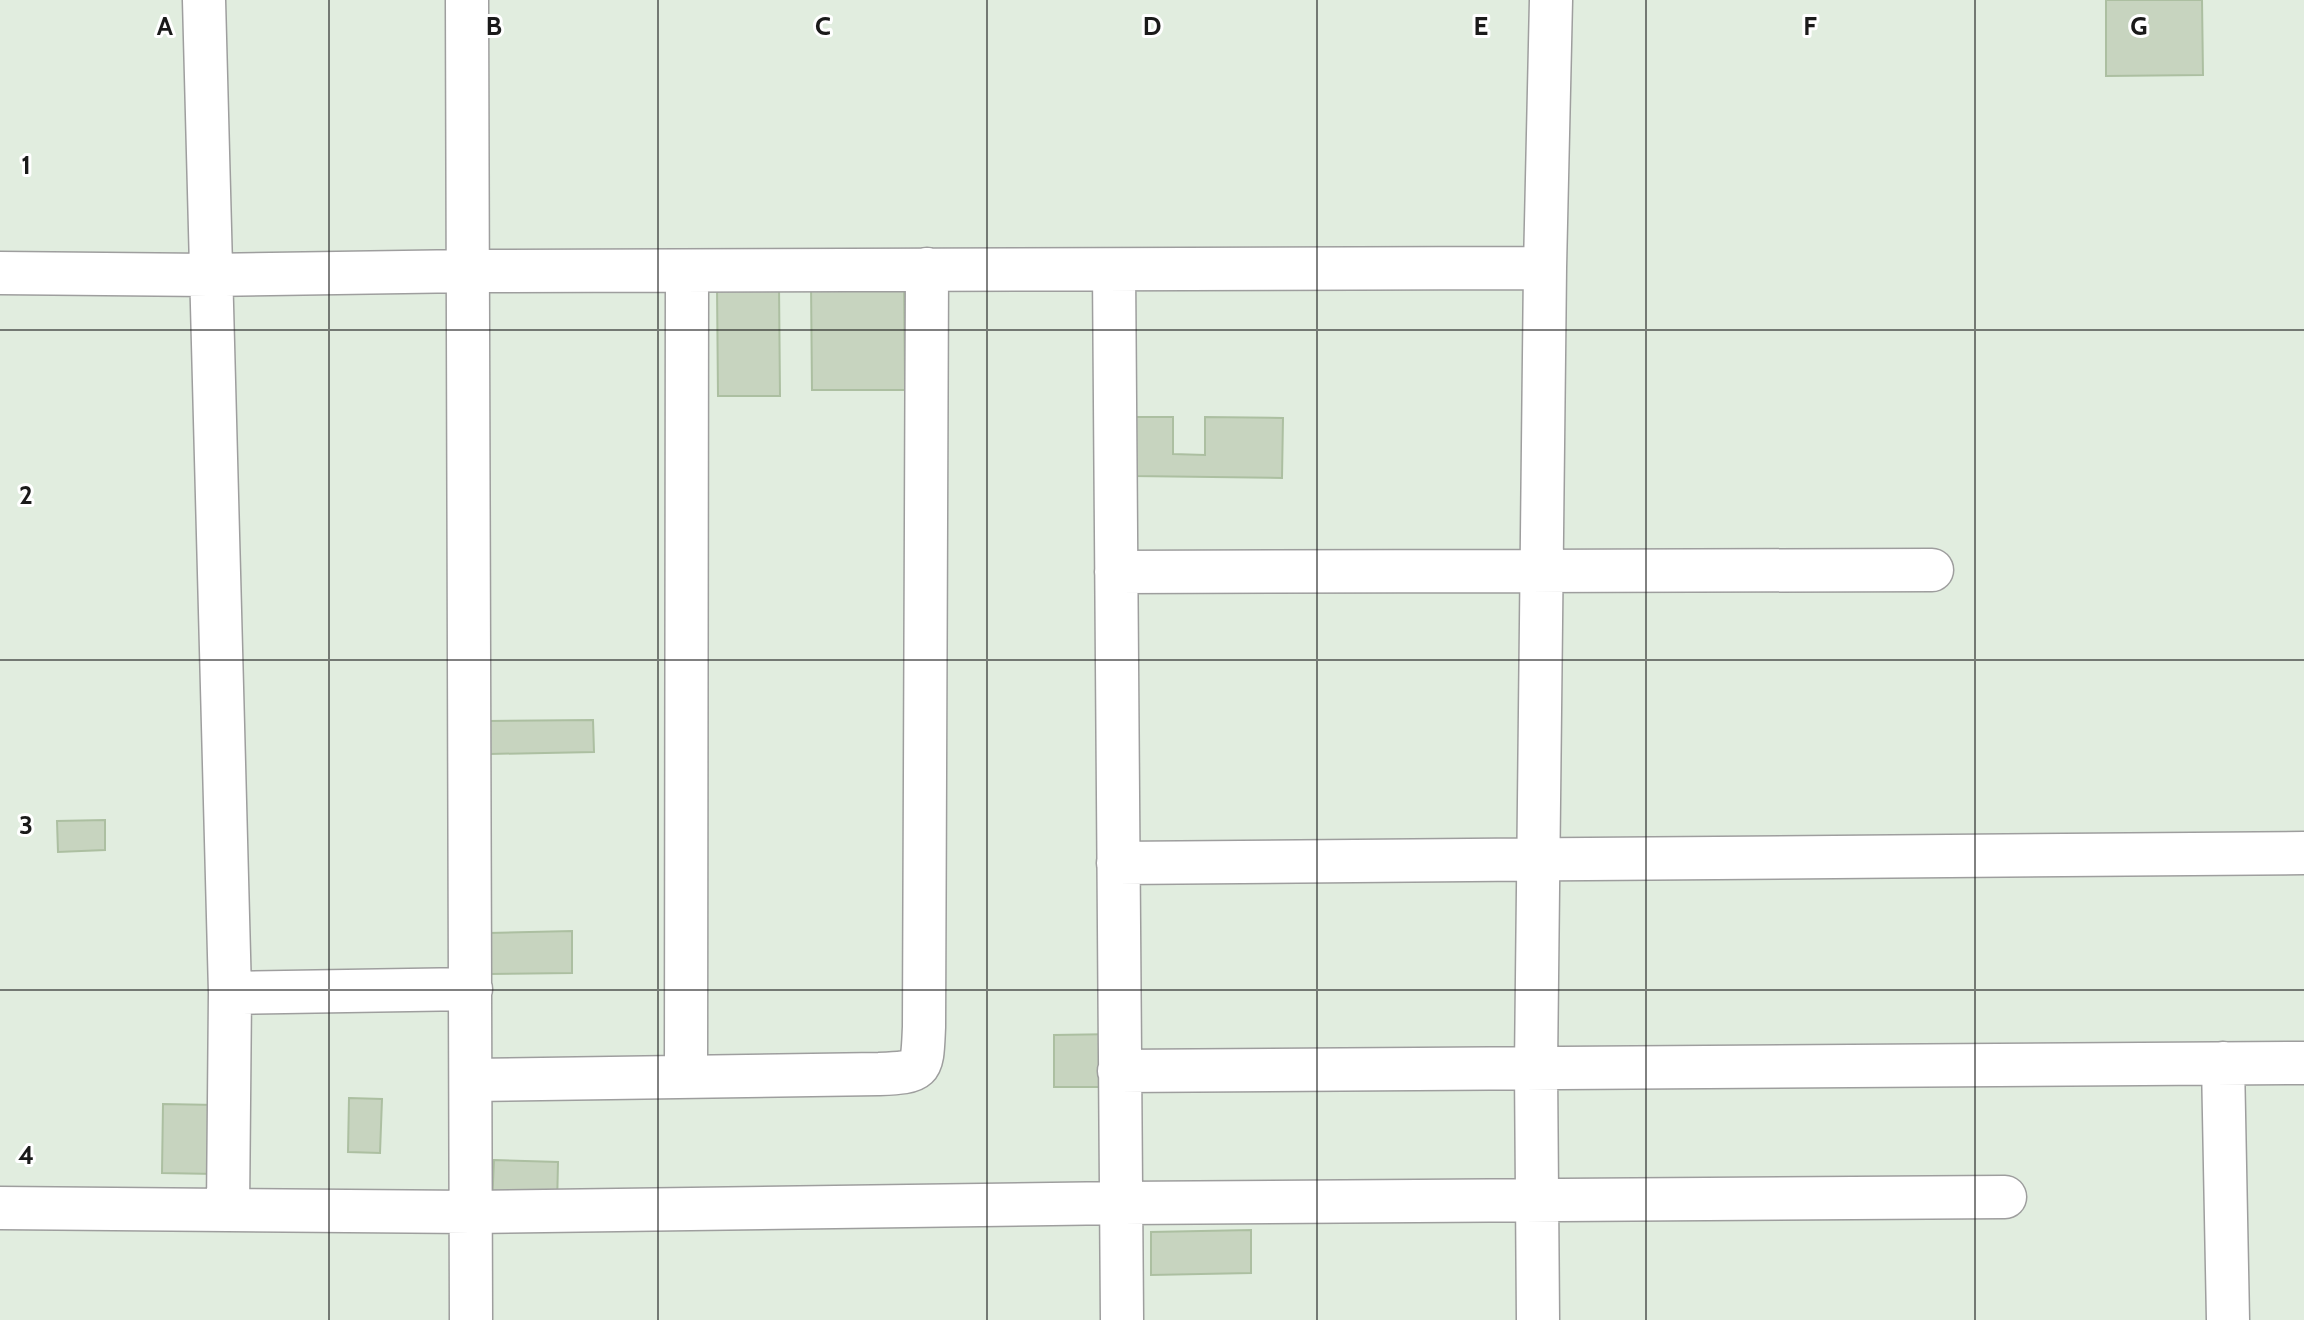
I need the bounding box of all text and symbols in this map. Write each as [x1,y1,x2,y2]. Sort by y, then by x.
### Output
text: A [157,10,174,42]
text: B [486,10,502,42]
text: C [815,10,831,42]
text: D [1143,10,1161,42]
text: E [1474,10,1488,42]
text: F [1803,10,1817,42]
text: G [2130,10,2148,42]
text: 1 [21,149,31,181]
text: 2 [19,479,33,511]
text: 3 [19,809,33,841]
text: 4 [18,1139,34,1171]

